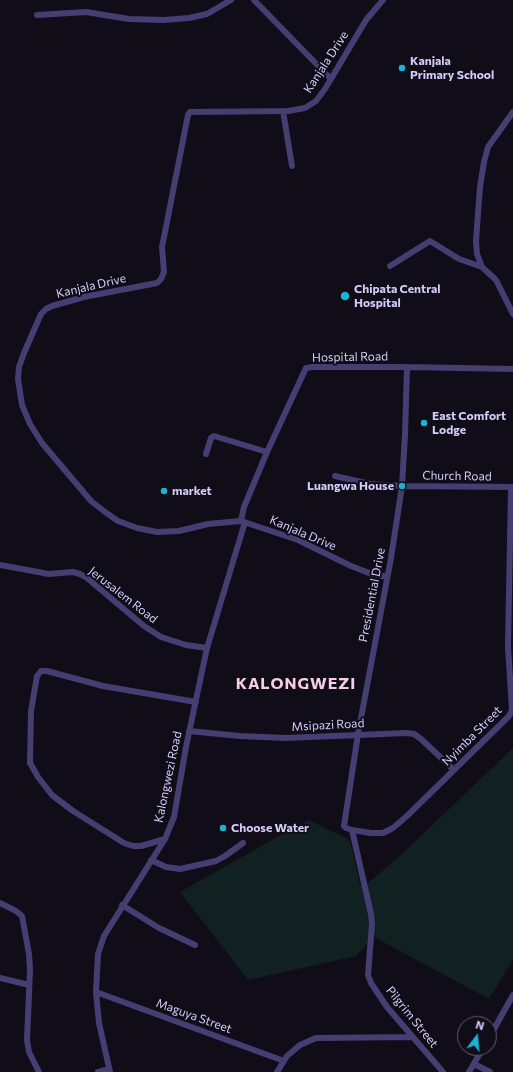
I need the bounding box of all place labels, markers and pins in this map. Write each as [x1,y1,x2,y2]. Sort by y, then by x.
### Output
place label: Kanjala Primary School [410,54,494,82]
marker: Kanjala Primary School [397,63,407,73]
place label: Chipata Central Hospital [354,282,441,310]
marker: Chipata Central Hospital [339,290,351,302]
place label: East Comfort Lodge [432,409,506,437]
marker: East Comfort Lodge [419,418,429,428]
place label: Luangwa House [307,479,394,493]
marker: Luangwa House [397,481,407,491]
place label: market [172,484,212,498]
marker: market [159,486,169,496]
place label: Choose Water [231,821,309,835]
marker: Choose Water [218,823,228,833]

